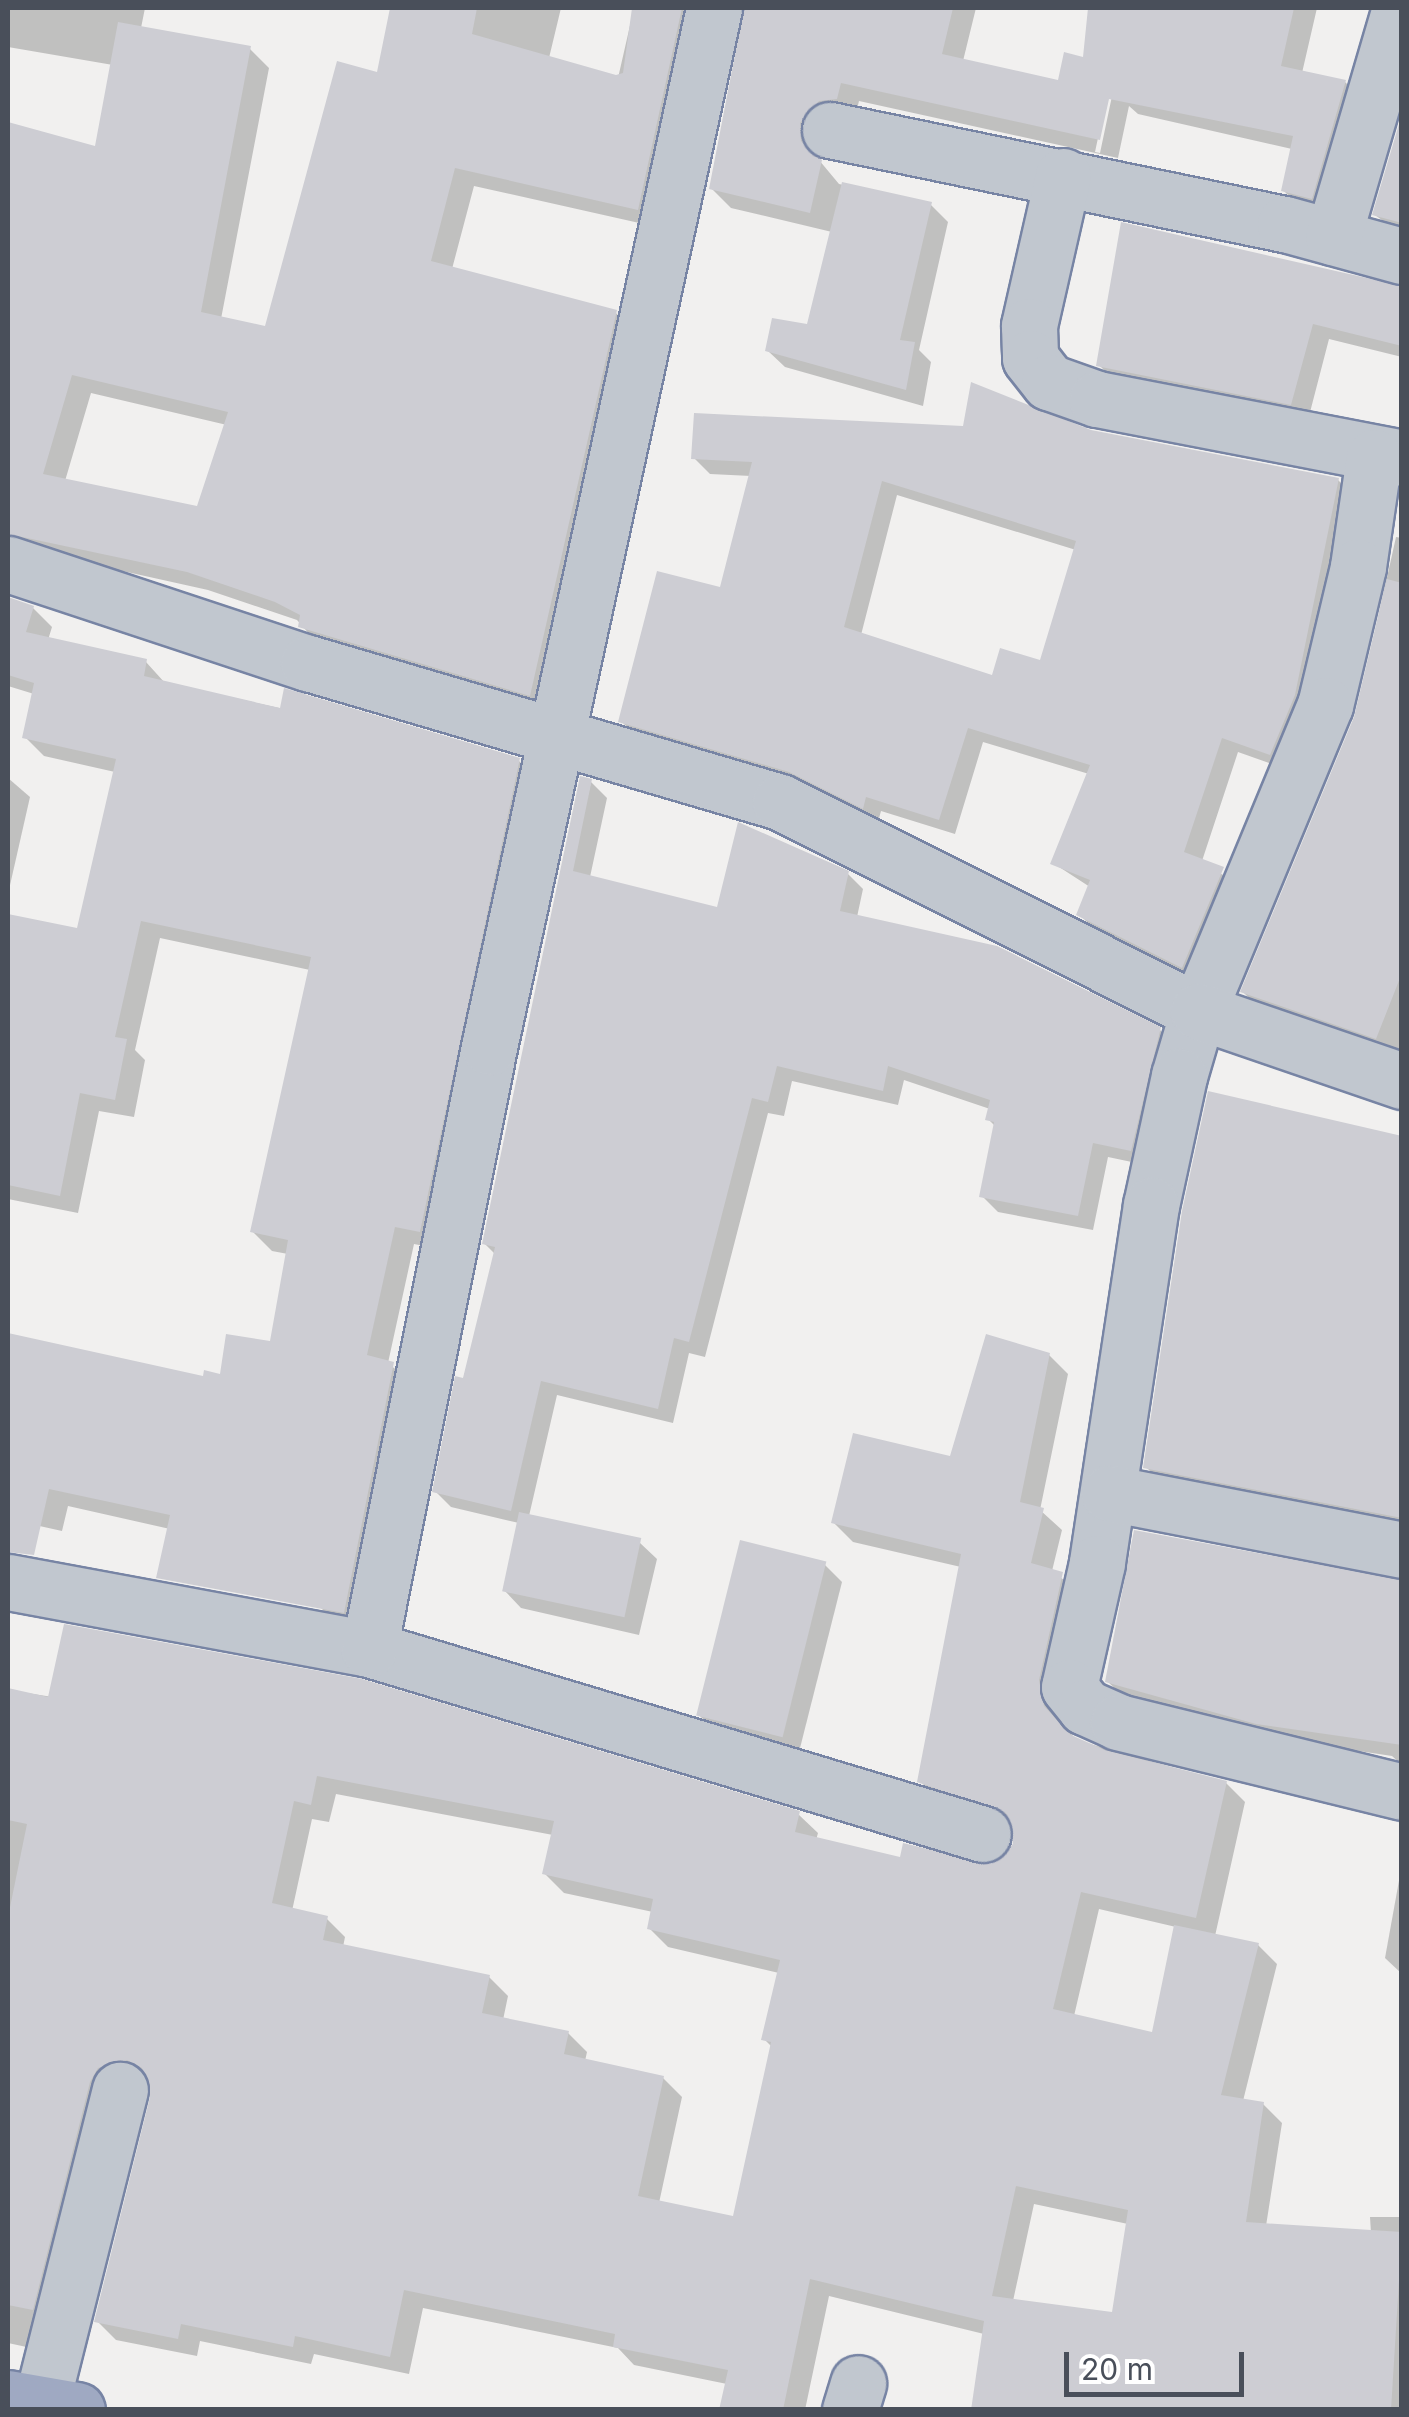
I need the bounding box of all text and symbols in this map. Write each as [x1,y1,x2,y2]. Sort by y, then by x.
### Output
scale bar [1069,2332,1249,2394]
text: 20 m [1081,2351,1153,2387]

